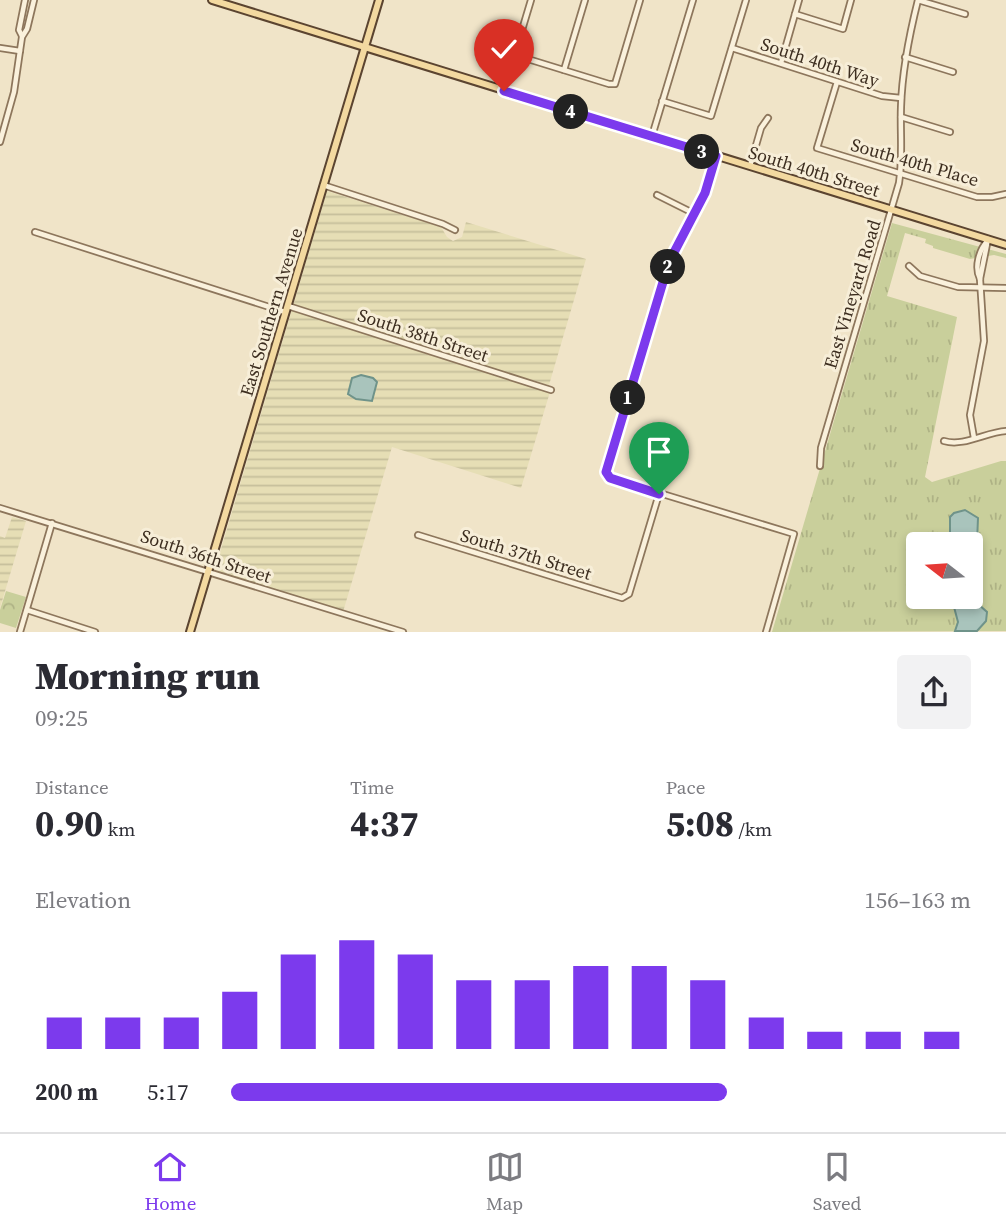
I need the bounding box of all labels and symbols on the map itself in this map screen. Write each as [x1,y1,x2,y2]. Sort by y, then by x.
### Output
pin [474,19,534,91]
street label: South 40th Way [758,31,883,93]
pin: 4 [554,94,588,130]
street label: South 40th Place [848,132,982,192]
pin: 3 [684,134,720,170]
street label: South 40th Street [745,139,883,203]
street label: East Vineyard Road [817,216,887,372]
street label: East Southern Avenue [233,225,309,399]
pin: 2 [650,250,686,284]
street label: South 38th Street [355,302,492,368]
pin: 1 [610,380,646,416]
pin [629,422,689,494]
street label: South 37th Street [457,522,595,586]
street label: South 36th Street [138,523,275,589]
north arrow [906,532,984,609]

